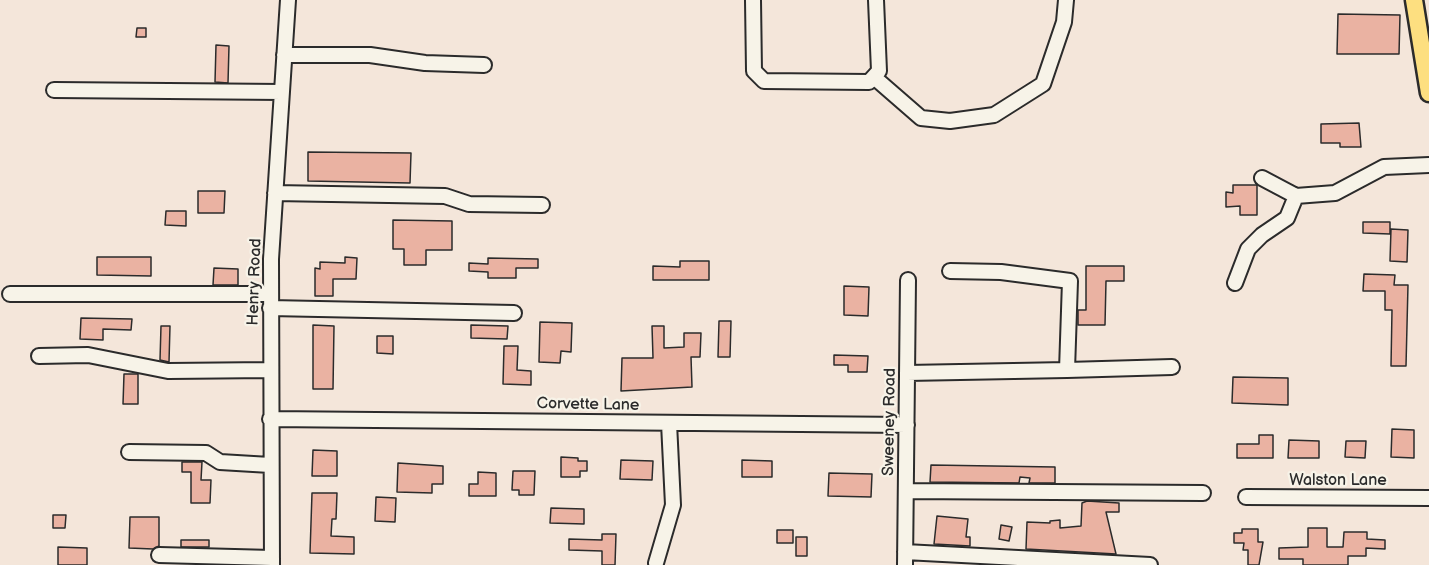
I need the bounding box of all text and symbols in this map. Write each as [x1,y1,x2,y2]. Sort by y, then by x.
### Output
street label: Henry Road [244,238,266,326]
street label: Sweeney Road [879,368,901,476]
street label: Corvette Lane [537,395,639,415]
street label: Walston Lane [1289,471,1387,491]

